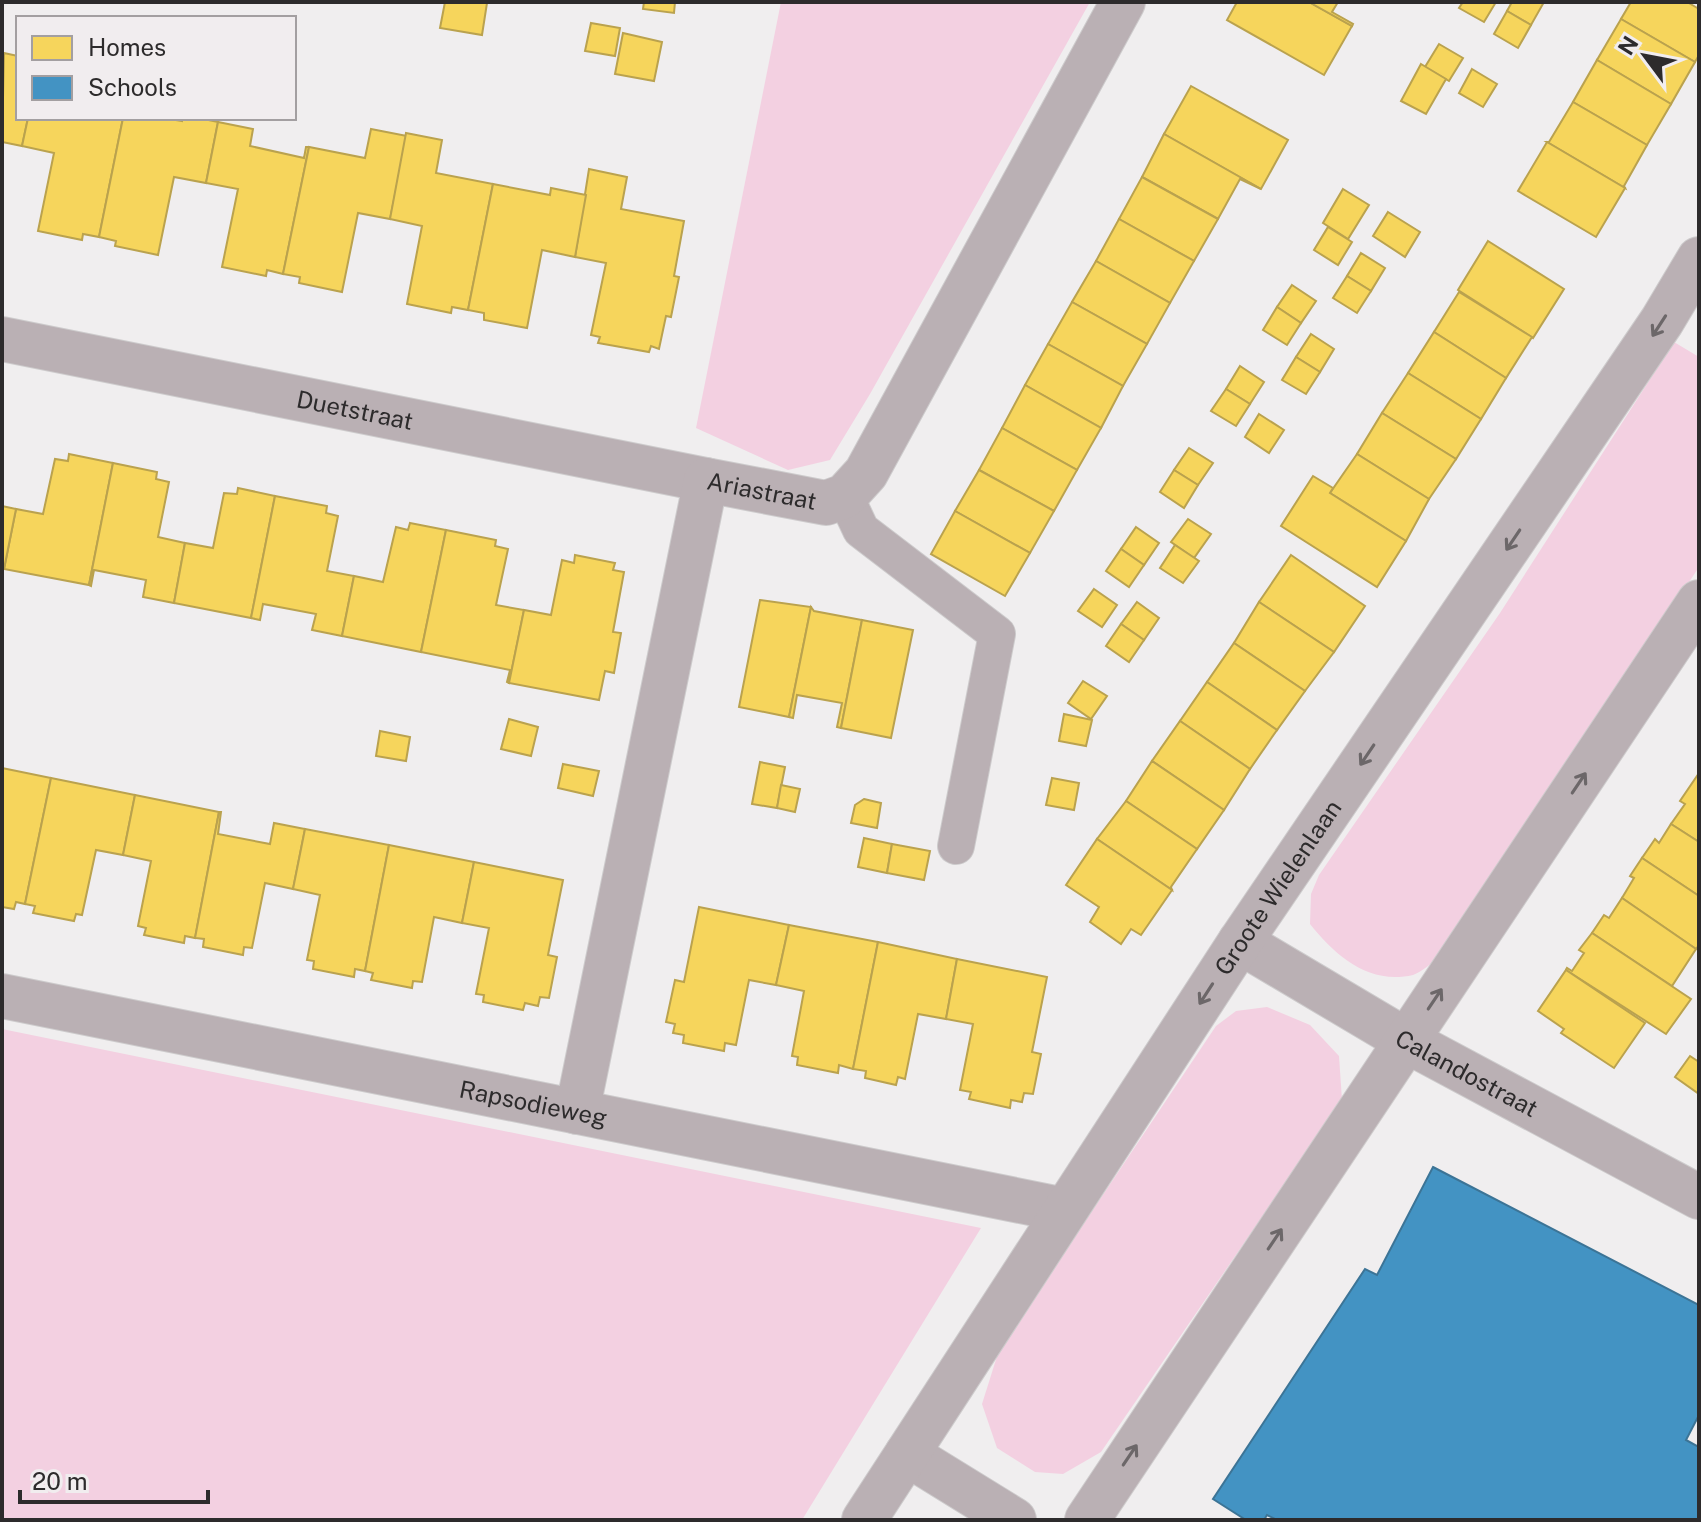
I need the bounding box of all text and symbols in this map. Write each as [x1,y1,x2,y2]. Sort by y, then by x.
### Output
legend [16,16,296,120]
north arrow [1605,16,1685,96]
text: N [1612,31,1644,60]
text: Homes [88,33,166,61]
text: Schools [88,73,177,101]
one-way arrow [1651,314,1667,336]
street label: Duetstraat [294,384,416,435]
street label: Ariastraat [705,467,819,515]
one-way arrow [1505,529,1521,551]
one-way arrow [1358,744,1375,766]
one-way arrow [1571,772,1587,795]
street label: Groote Wielenlaan [1209,794,1347,980]
one-way arrow [1197,983,1214,1005]
one-way arrow [1426,989,1443,1011]
street label: Calandostraat [1391,1023,1543,1122]
street label: Rapsodieweg [457,1074,610,1132]
one-way arrow [1267,1228,1283,1251]
one-way arrow [1122,1444,1138,1467]
scale bar [20,1454,208,1504]
text: 20 m [32,1467,88,1495]

